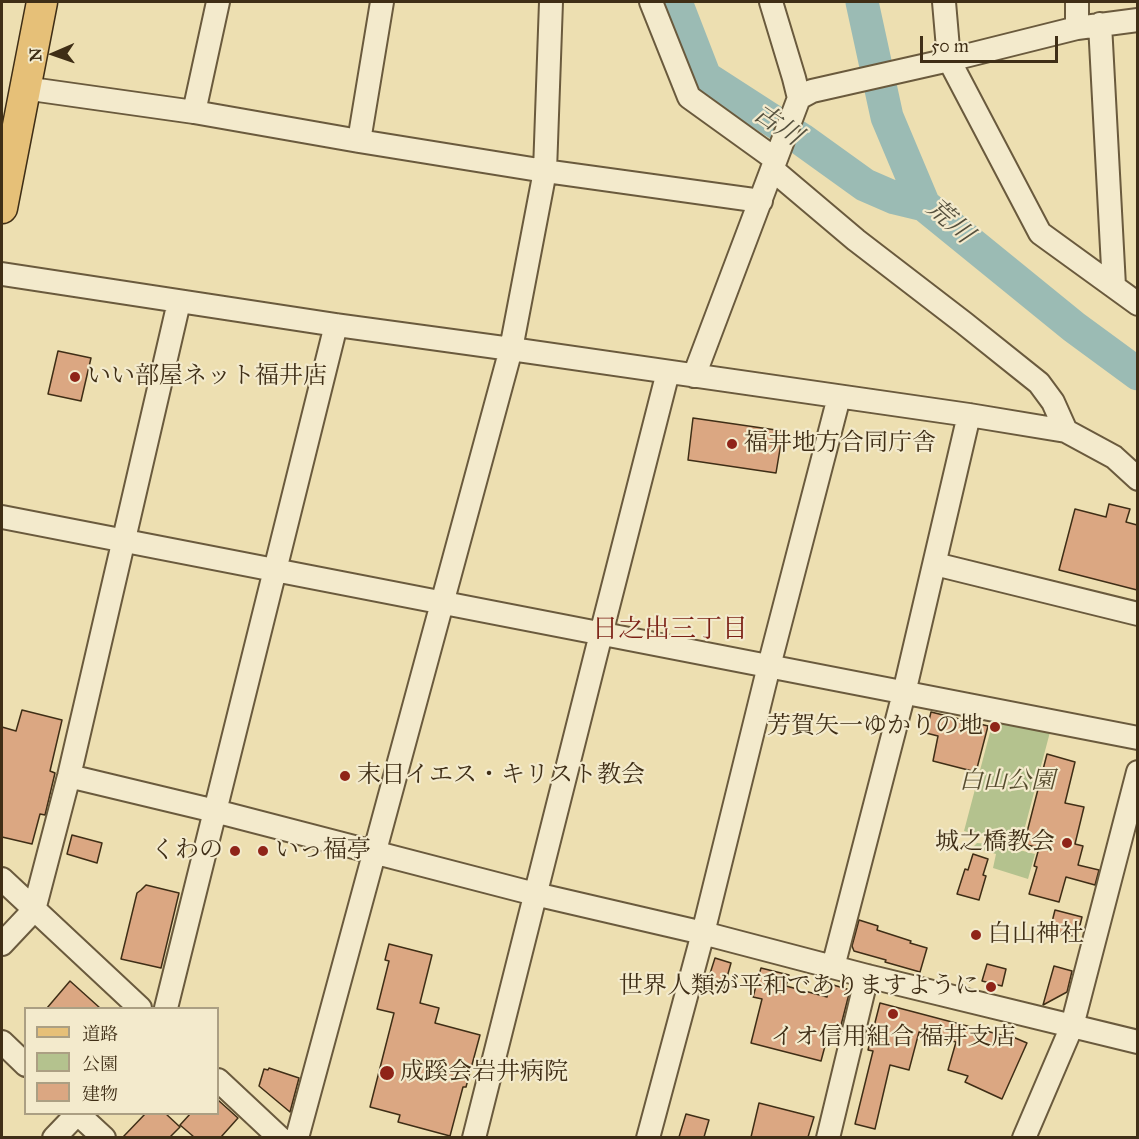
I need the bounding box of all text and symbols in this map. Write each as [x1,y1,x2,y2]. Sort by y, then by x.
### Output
north arrow [24,24,84,84]
scale bar [923,24,1061,62]
text: 50 m [931,35,969,57]
text: N [26,48,45,62]
water label: 古川 [747,99,807,153]
water label: 荒川 [919,193,979,251]
place label: いい部屋ネット福井店 [87,363,327,391]
marker: いい部屋ネット福井店 [68,370,82,384]
place label: 福井地方合同庁舎 [744,430,936,458]
marker: 福井地方合同庁舎 [725,437,739,451]
district label: 日之出三丁目 [592,615,748,647]
place label: 芳賀矢一ゆかりの地 [767,713,983,741]
marker: 芳賀矢一ゆかりの地 [988,720,1002,734]
place label: 末日イエス・キリスト教会 [357,762,645,790]
park label: 白山公園 [959,768,1055,796]
marker: 末日イエス・キリスト教会 [338,769,352,783]
place label: 城之橋教会 [935,829,1055,857]
marker: 城之橋教会 [1060,836,1074,850]
place label: くわの [151,837,223,865]
place label: いっ福亭 [275,837,371,865]
marker: くわの [228,844,242,858]
marker: いっ福亭 [256,844,270,858]
place label: 白山神社 [988,921,1084,949]
marker: 白山神社 [969,928,983,942]
place label: 世界人類が平和でありますように [619,973,979,1001]
marker: 世界人類が平和でありますように [984,980,998,994]
legend [24,1007,219,1115]
marker: イオ信用組合 福井支店 [886,1007,900,1021]
text: 道路 [82,1023,118,1045]
place label: イオ信用組合 福井支店 [770,1024,1016,1052]
text: 公園 [82,1053,118,1075]
place label: 成蹊会岩井病院 [400,1059,568,1087]
marker: 成蹊会岩井病院 [378,1064,396,1082]
text: 建物 [82,1083,118,1105]

